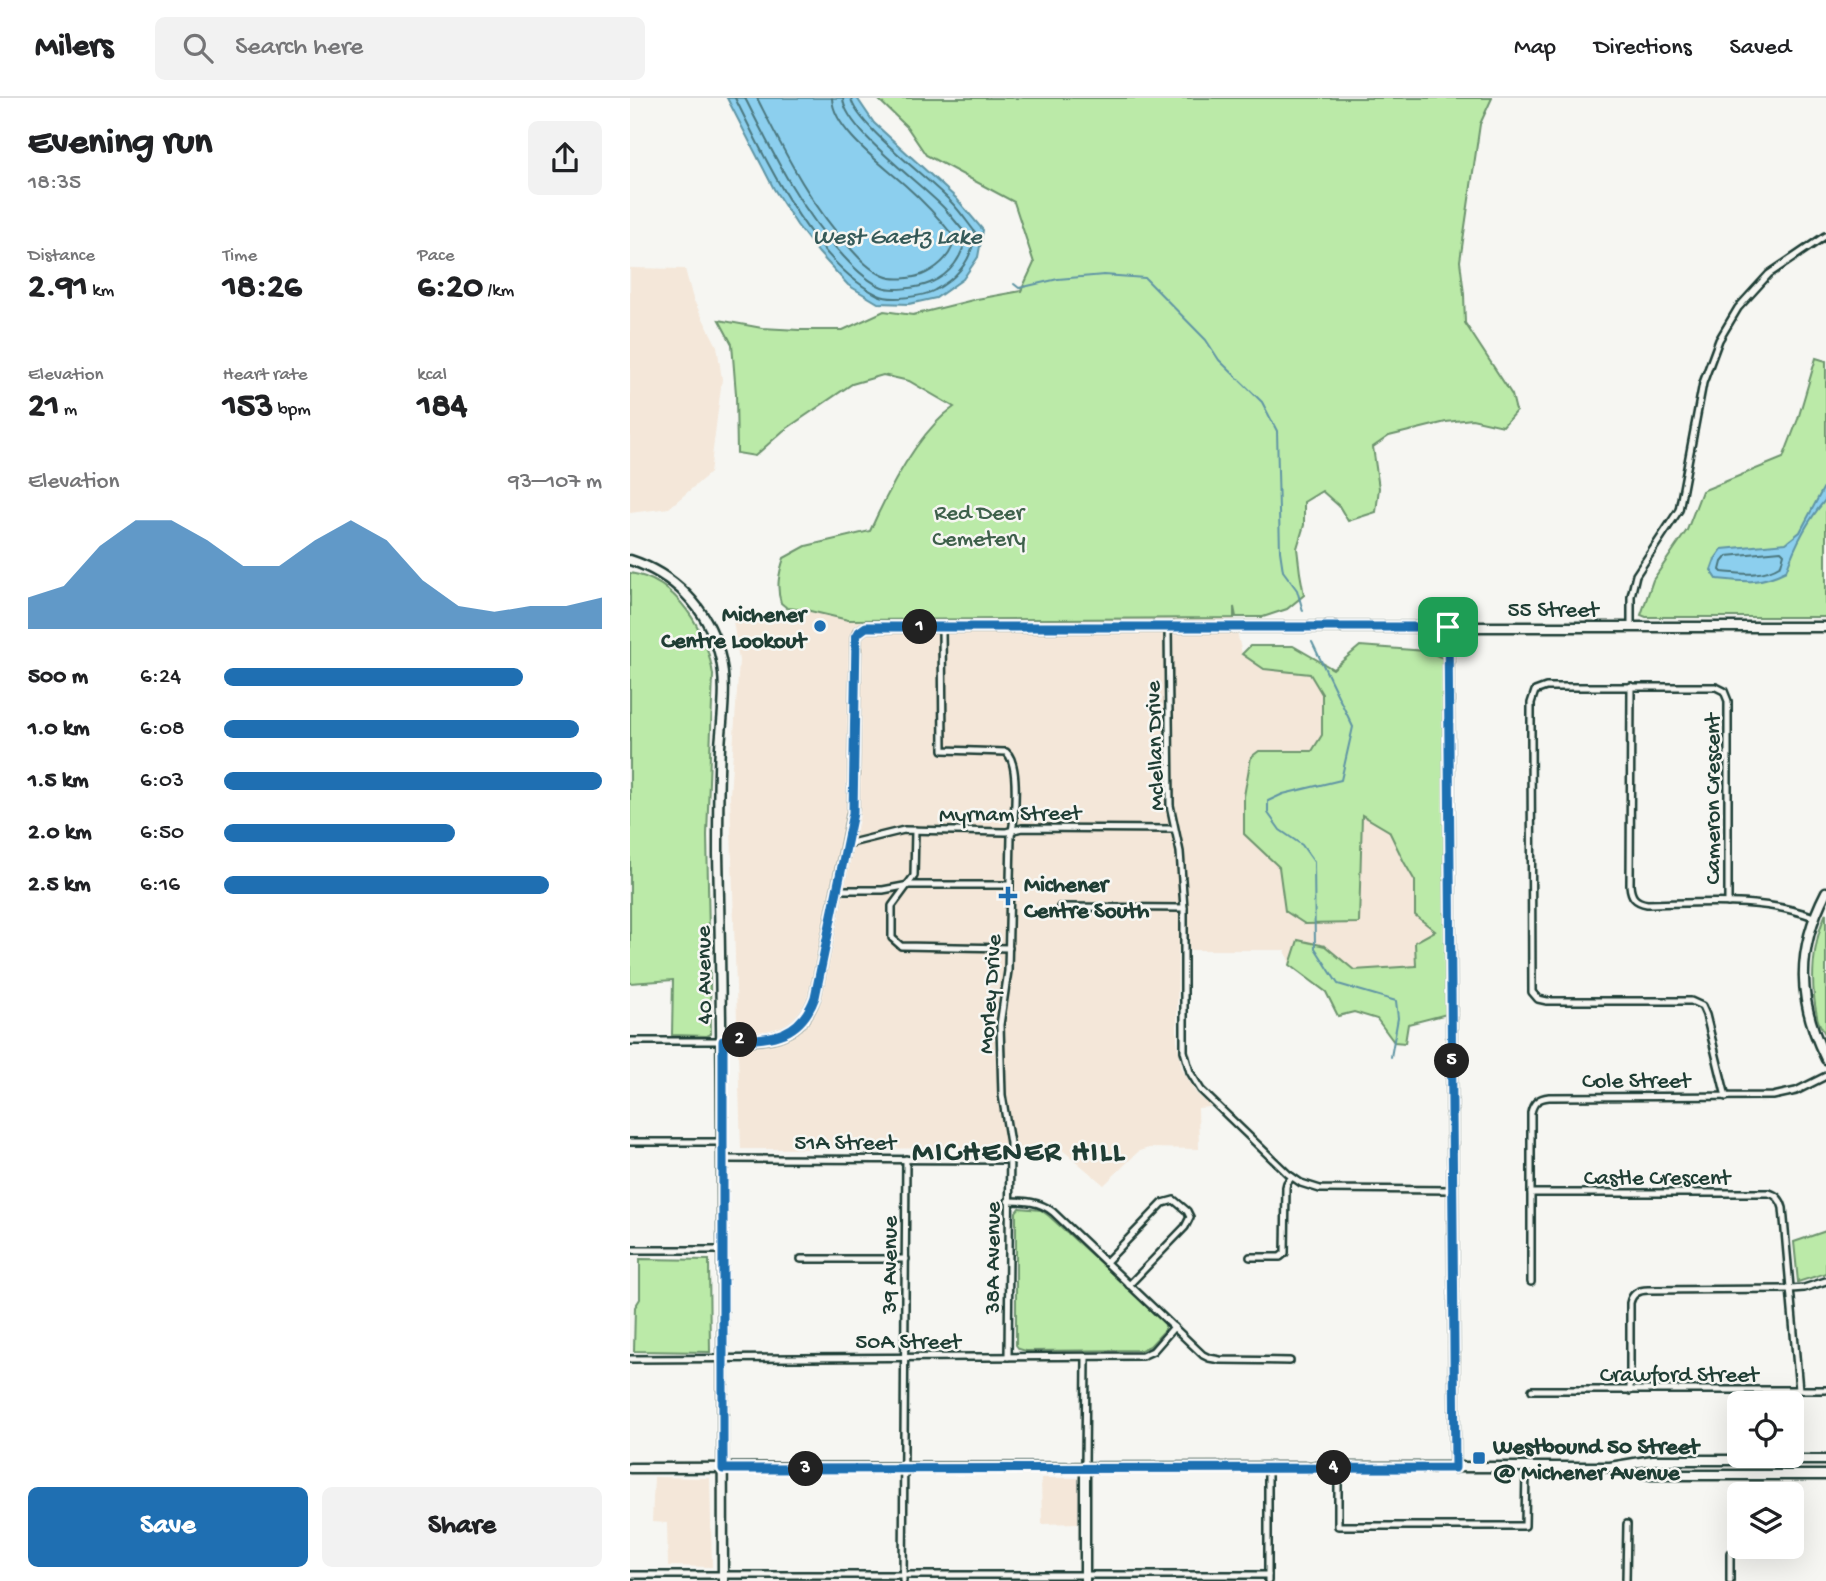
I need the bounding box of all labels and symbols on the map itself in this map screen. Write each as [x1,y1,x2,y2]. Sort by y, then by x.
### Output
water label: West Gaetz Lake [812,224,983,253]
park label: Red Deer Cemetery [932,501,1026,554]
pin [1418,597,1478,657]
street label: 55 Street [1508,598,1600,625]
place label: Michener Centre Lookout [661,603,809,656]
pin: 1 [902,610,938,644]
marker: Michener Centre Lookout [812,618,828,634]
street label: Mclellan Drive [1141,679,1172,811]
street label: Cameron Crescent [1701,712,1728,884]
street label: Myrnam Street [939,801,1083,830]
place label: Michener Centre South [1024,873,1150,926]
marker: Michener Centre South [998,886,1018,906]
street label: 40 Avenue [691,924,720,1024]
street label: Morley Drive [974,932,1009,1055]
pin: 2 [722,1023,758,1058]
pin: 5 [1434,1044,1470,1079]
street label: Cole Street [1582,1069,1692,1096]
street label: 51A Street [794,1131,897,1158]
district label: MICHENER HILL [912,1137,1126,1172]
street label: Castle Crescent [1584,1166,1732,1193]
street label: 38A Avenue [981,1201,1008,1315]
street label: 39 Avenue [878,1215,905,1315]
street label: 50A Street [855,1330,962,1357]
street label: Crawford Street [1600,1363,1760,1390]
place label: Westbound 50 Street @ Michener Avenue [1492,1435,1702,1488]
pin: 4 [1316,1450,1352,1486]
marker: Westbound 50 Street @ Michener Avenue [1471,1450,1487,1466]
pin: 3 [788,1452,824,1486]

